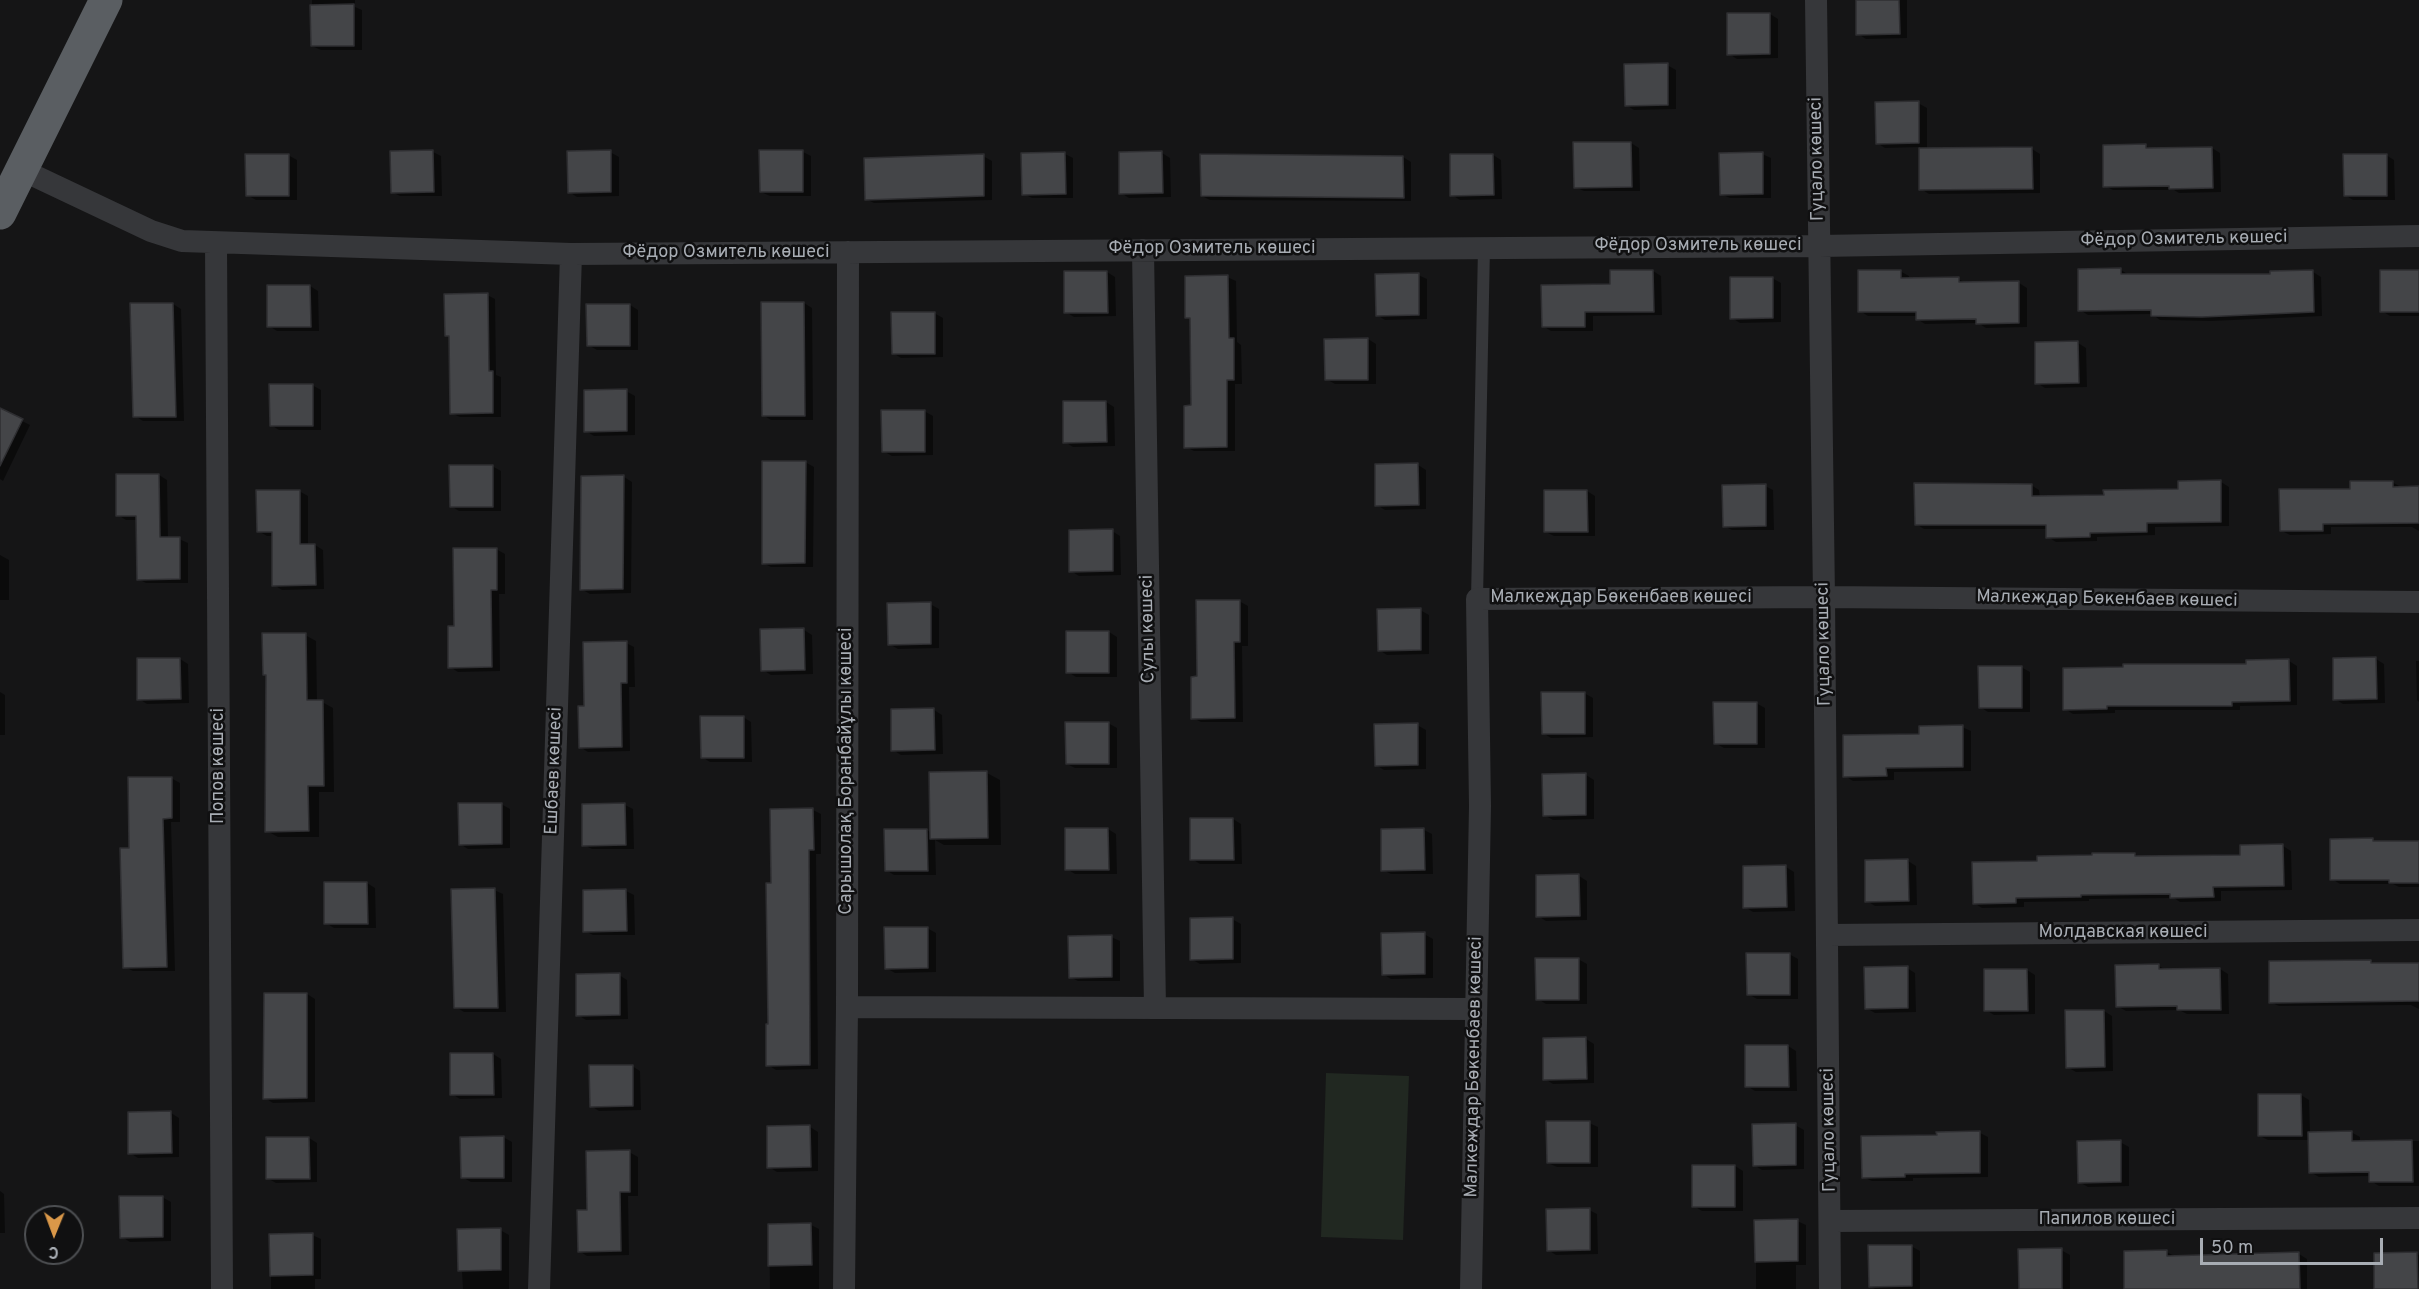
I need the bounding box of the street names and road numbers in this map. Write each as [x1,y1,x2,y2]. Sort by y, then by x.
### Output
street label: Гуцало көшесі [1806,97,1830,221]
street label: Фёдор Озмитель көшесі [2080,227,2288,253]
street label: Фёдор Озмитель көшесі [1594,235,1802,257]
street label: Фёдор Озмитель көшесі [1108,238,1316,260]
street label: Фёдор Озмитель көшесі [622,242,830,264]
street label: Сулы көшесі [1137,575,1161,683]
street label: Гуцало көшесі [1813,582,1837,706]
street label: Малкеждар Бөкенбаев көшесі [1490,587,1752,609]
street label: Малкеждар Бөкенбаев көшесі [1976,587,2238,613]
street label: Сарышолақ Боранбайұлы көшесі [836,627,858,915]
street label: Ешбаев көшесі [542,707,568,835]
street label: Попов көшесі [208,708,230,824]
street label: Молдавская көшесі [2038,922,2208,944]
street label: Малкеждар Бөкенбаев көшесі [1462,936,1488,1198]
street label: Гуцало көшесі [1818,1068,1842,1192]
street label: Папилов көшесі [2039,1209,2175,1231]

